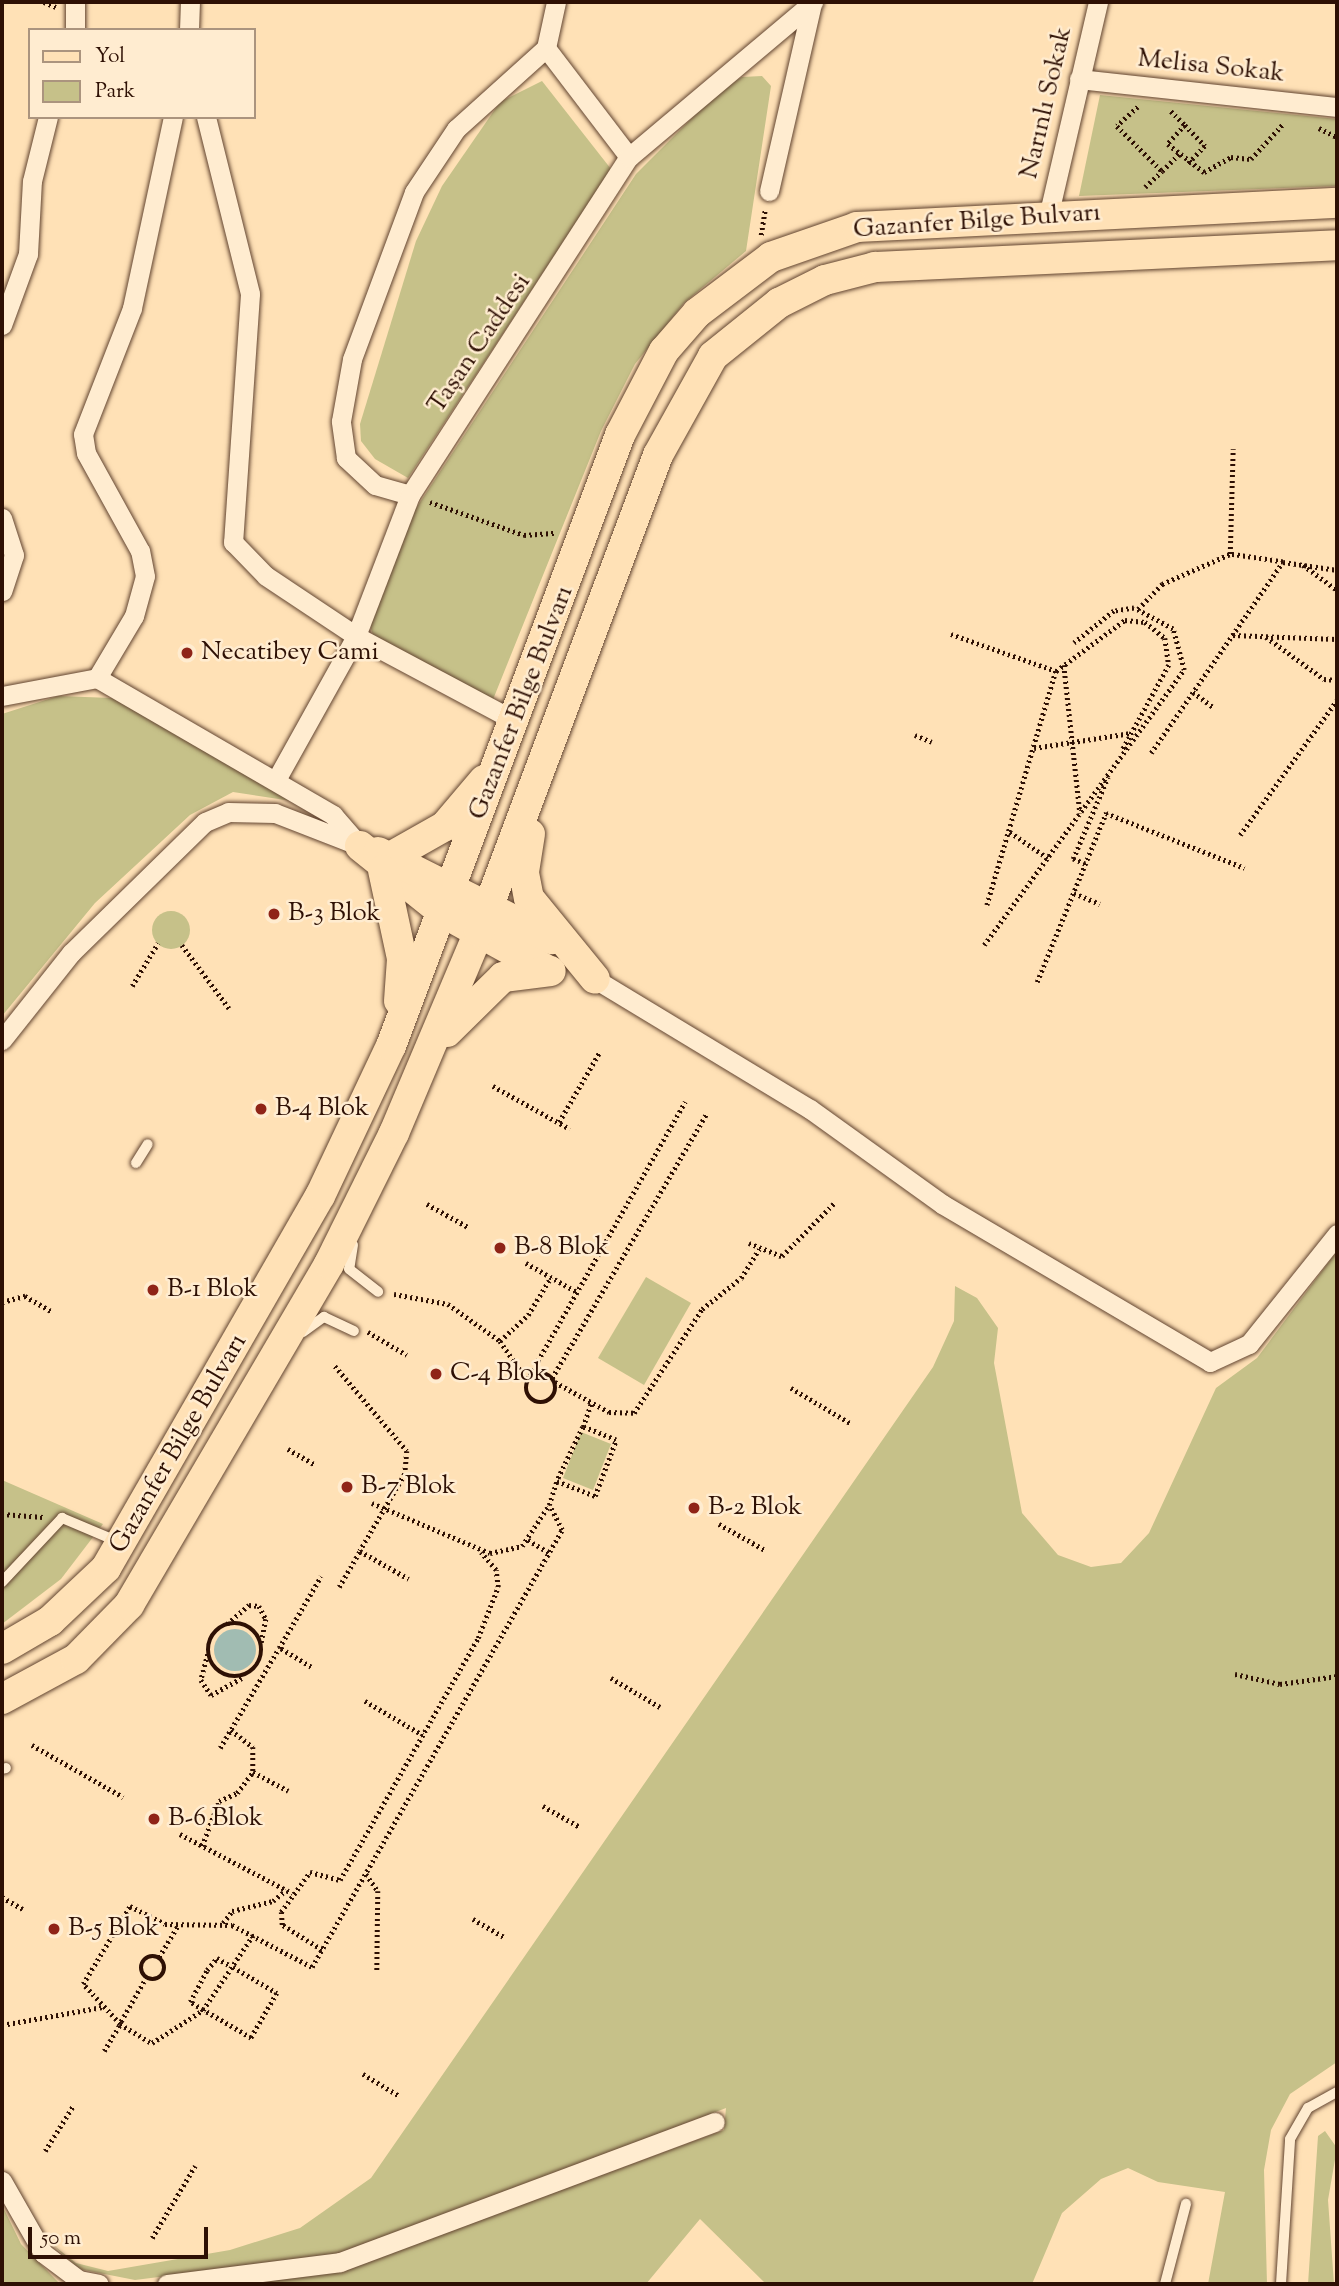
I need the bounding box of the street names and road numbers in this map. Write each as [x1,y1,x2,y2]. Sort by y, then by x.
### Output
street label: Narınlı Sokak [1014,24,1080,182]
street label: Melisa Sokak [1136,44,1286,90]
street label: Gazanfer Bilge Bulvarı [852,198,1102,246]
street label: Taşan Caddesi [422,268,538,420]
street label: Gazanfer Bilge Bulvarı [463,582,581,824]
street label: Gazanfer Bilge Bulvarı [103,1329,255,1559]

